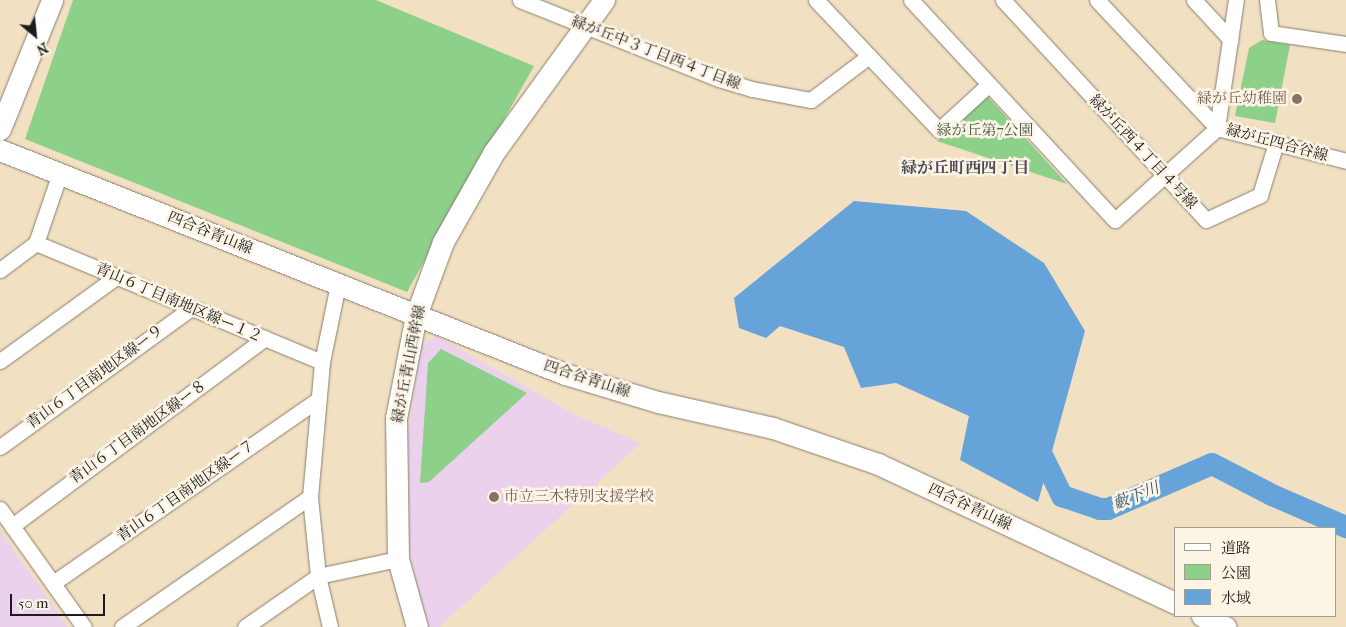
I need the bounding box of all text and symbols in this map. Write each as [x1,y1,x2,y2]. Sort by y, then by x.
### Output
north arrow [10,10,60,60]
street label: 緑が丘中３丁目西４丁目線 [569,12,743,94]
text: N [34,39,51,59]
place label: 緑が丘幼稚園 [1197,90,1287,108]
street label: 緑が丘西４丁目４号線 [1085,91,1201,213]
marker: 緑が丘幼稚園 [1291,93,1303,105]
street label: 緑が丘四合谷線 [1224,121,1330,165]
park label: 緑が丘第7公園 [936,122,1034,140]
district label: 緑が丘町西四丁目 [901,158,1029,178]
street label: 四合谷青山線 [165,208,255,258]
street label: 青山６丁目南地区線ー１２ [93,260,265,346]
street label: 緑が丘青山西幹線 [389,303,429,425]
street label: 青山６丁目南地区線ー９ [23,321,167,433]
street label: 四合谷青山線 [541,357,633,401]
street label: 青山６丁目南地区線ー８ [66,376,210,488]
street label: 青山６丁目南地区線ー７ [113,436,259,546]
water label: 藪下川 [1110,478,1162,514]
street label: 四合谷青山線 [925,480,1015,534]
place label: 市立三木特別支援学校 [504,488,654,506]
marker: 市立三木特別支援学校 [488,491,500,503]
legend [1174,527,1336,617]
text: 道路 [1221,539,1251,557]
text: 公園 [1221,564,1251,582]
scale bar [12,584,108,616]
text: 水域 [1221,589,1251,607]
text: 50 m [18,594,48,612]

